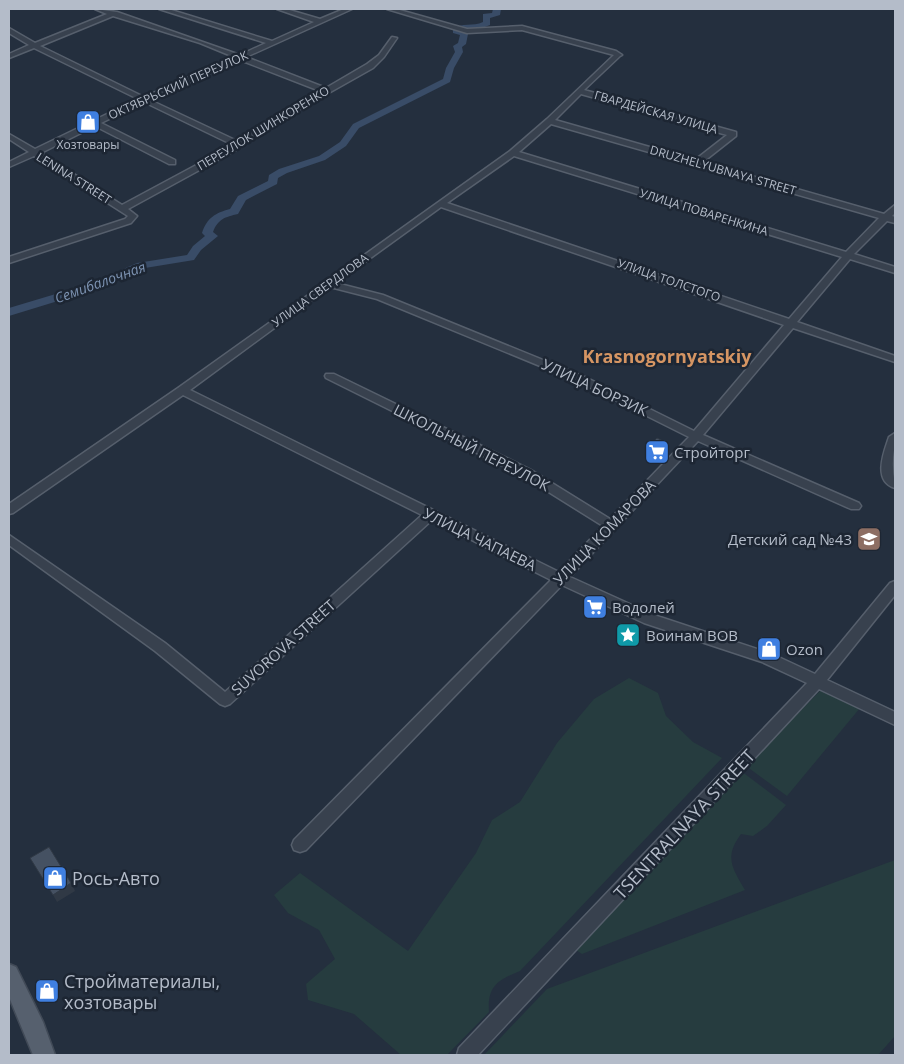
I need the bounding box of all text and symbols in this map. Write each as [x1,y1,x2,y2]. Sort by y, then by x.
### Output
street label: ОКТЯБРЬСКИЙ ПЕРЕУЛОК [106,46,251,123]
street label: ПЕРЕУЛОК ШИНКОРЕНКО [194,82,332,174]
street label: ГВАРДЕЙСКАЯ УЛИЦА [592,86,720,138]
shop icon: Хозтовары [75,109,101,135]
place label: Хозтовары [57,136,119,153]
street label: DRUZHELYUBNAYA STREET [648,141,798,199]
street label: LENINA STREET [33,148,115,208]
street label: УЛИЦА ПОВАРЕНКИНА [638,184,771,240]
street label: УЛИЦА СВЕРДЛОВА [268,249,372,331]
street label: УЛИЦА ТОЛСТОГО [615,254,723,306]
water label: Семибалочная [52,257,148,307]
district label: Krasnogornyatskiy [582,344,752,368]
street label: УЛИЦА БОРЗИК [539,354,652,421]
street label: ШКОЛЬНЫЙ ПЕРЕУЛОК [391,399,554,495]
supermarket icon: Стройторг [644,439,670,465]
place label: Стройторг [674,442,751,462]
street label: УЛИЦА КОМАРОВА [548,475,660,589]
street label: УЛИЦА ЧАПАЕВА [420,503,540,575]
school or university icon: Детский сад №43 [856,526,882,552]
place label: Детский сад №43 [728,529,852,549]
street label: SUVOROVA STREET [227,594,340,699]
supermarket icon: Водолей [582,594,608,620]
place label: Водолей [612,597,675,617]
place icon: Воинам ВОВ [615,622,641,648]
place label: Воинам ВОВ [646,625,738,645]
shop icon: Ozon [756,636,782,662]
place label: Ozon [786,639,823,659]
street label: TSENTRALNAYA STREET [608,744,760,904]
shop icon: Рось-Авто [42,865,68,891]
place label: Рось-Авто [72,866,160,890]
place label: Стройматериалы, хозтовары [64,969,220,1014]
shop icon: Стройматериалы, хозтовары [34,978,60,1004]

